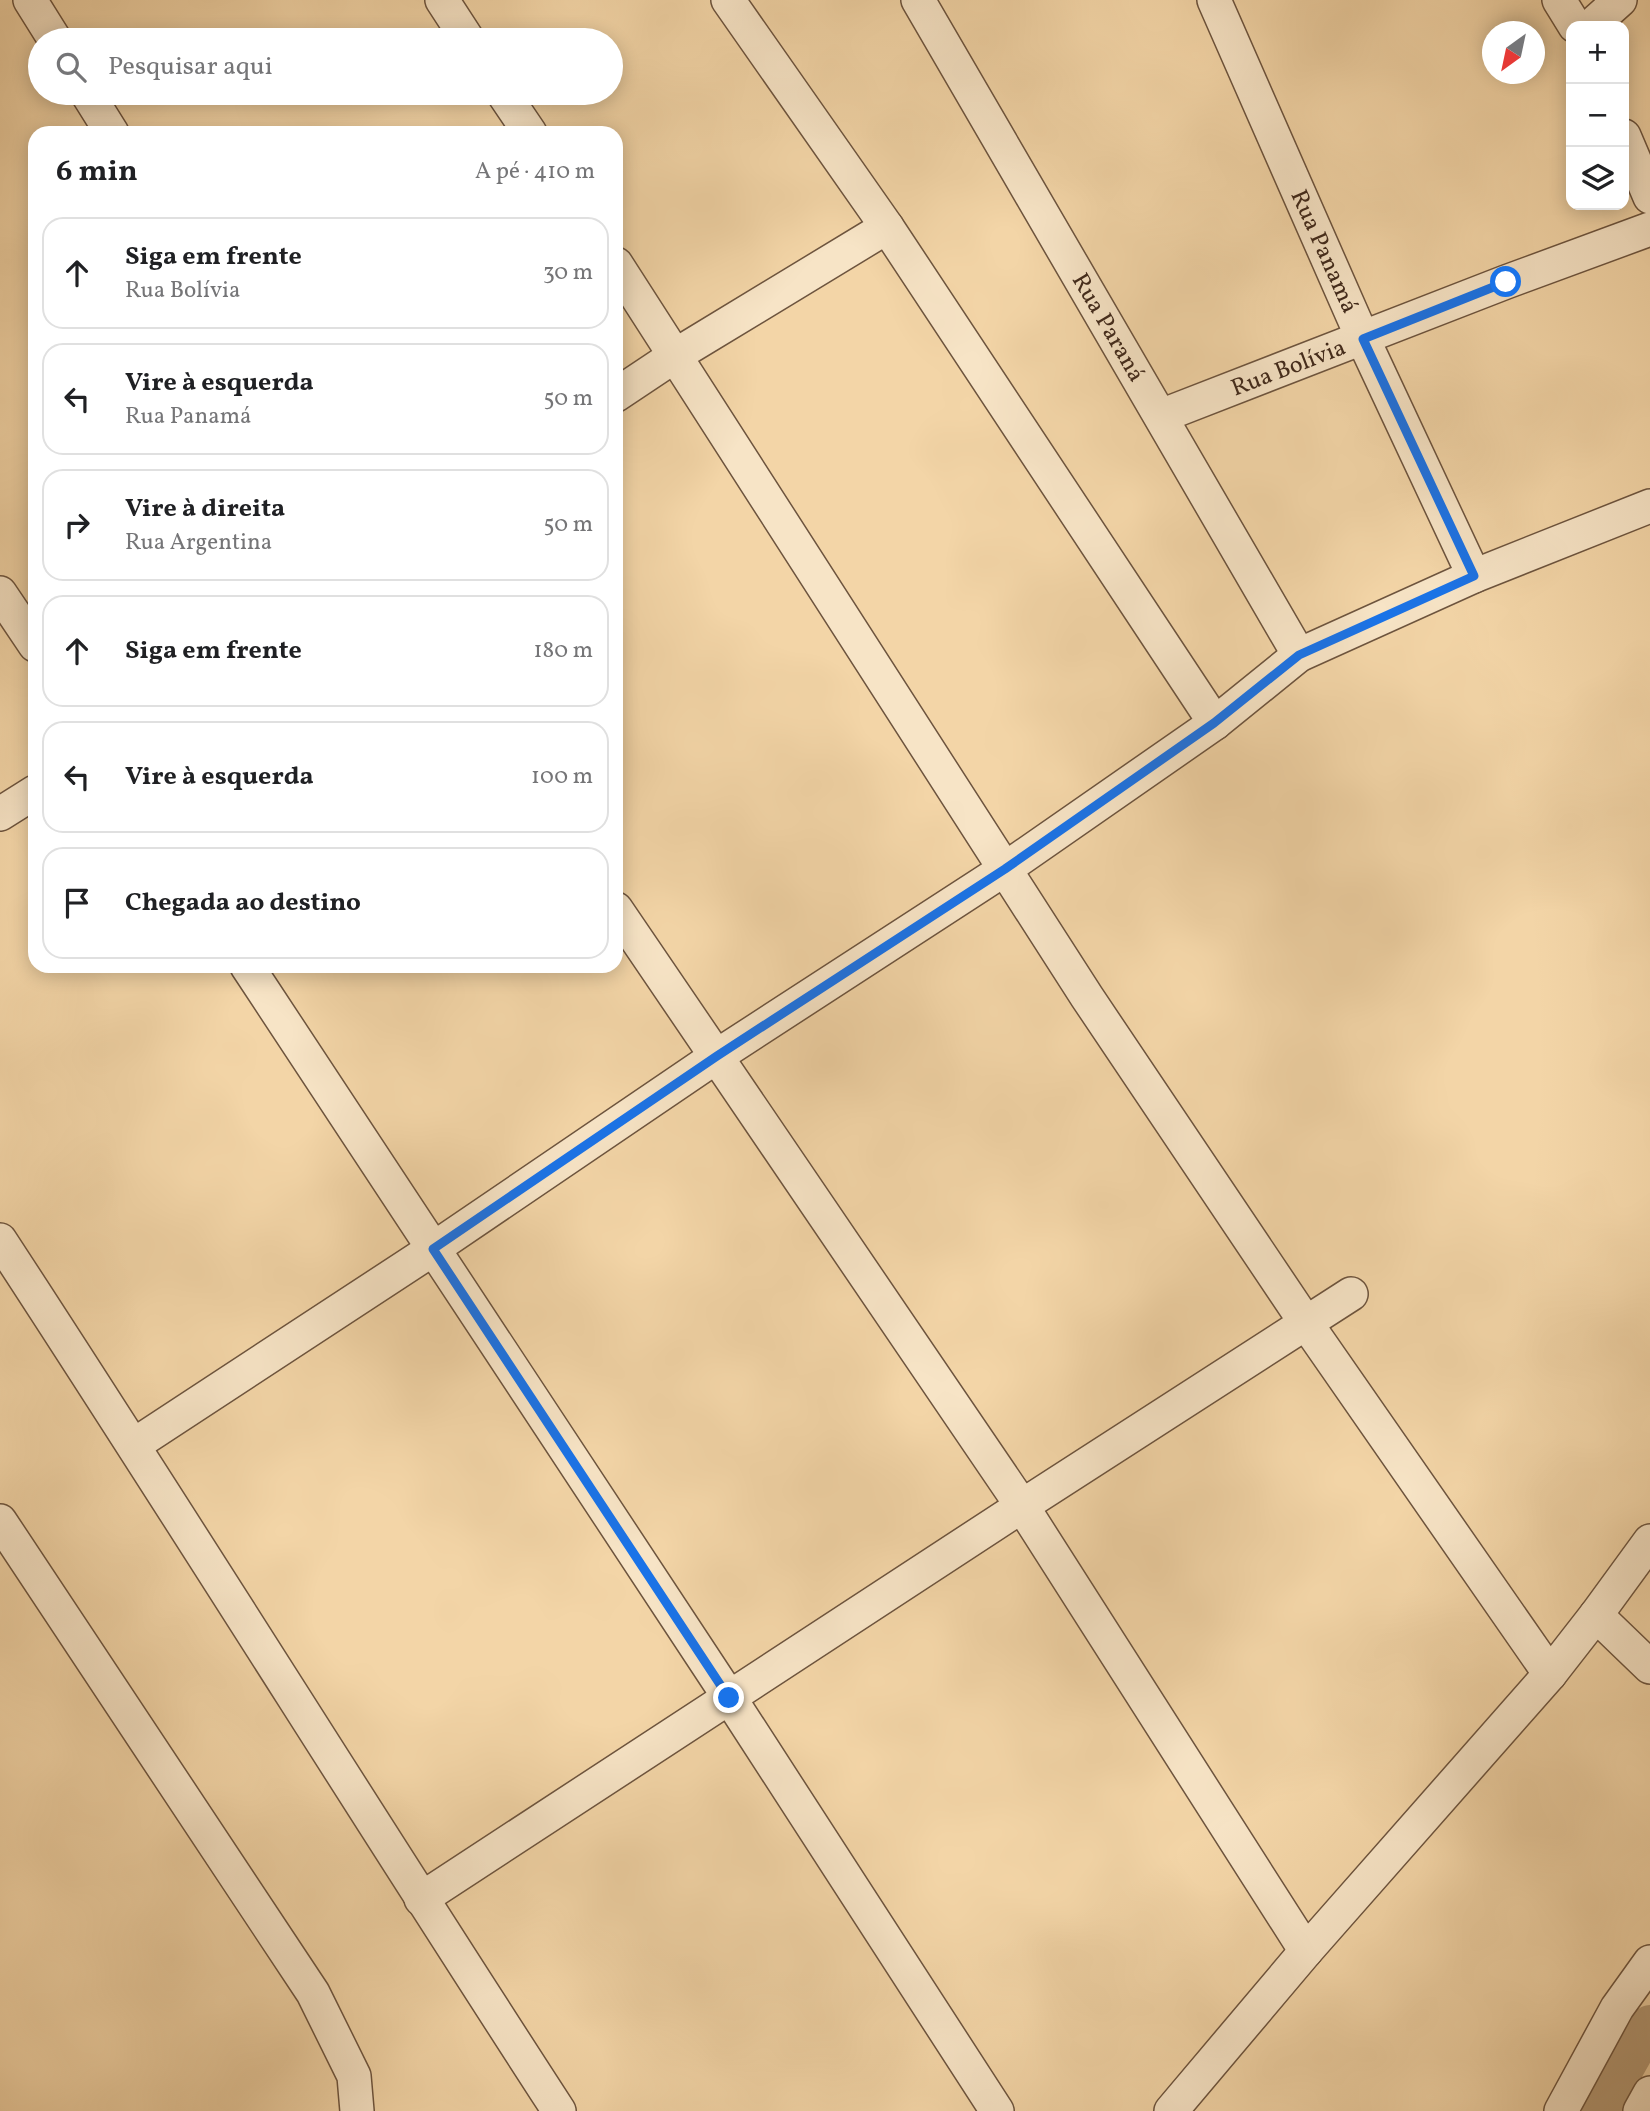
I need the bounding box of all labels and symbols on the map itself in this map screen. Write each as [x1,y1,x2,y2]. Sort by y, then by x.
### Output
north arrow [1482,21,1545,84]
street label: Rua Panamá [1281,185,1366,319]
route start [1490,266,1521,297]
street label: Rua Paraná [1062,267,1152,389]
street label: Rua Bolívia [1226,331,1351,406]
route end [713,1682,744,1713]

